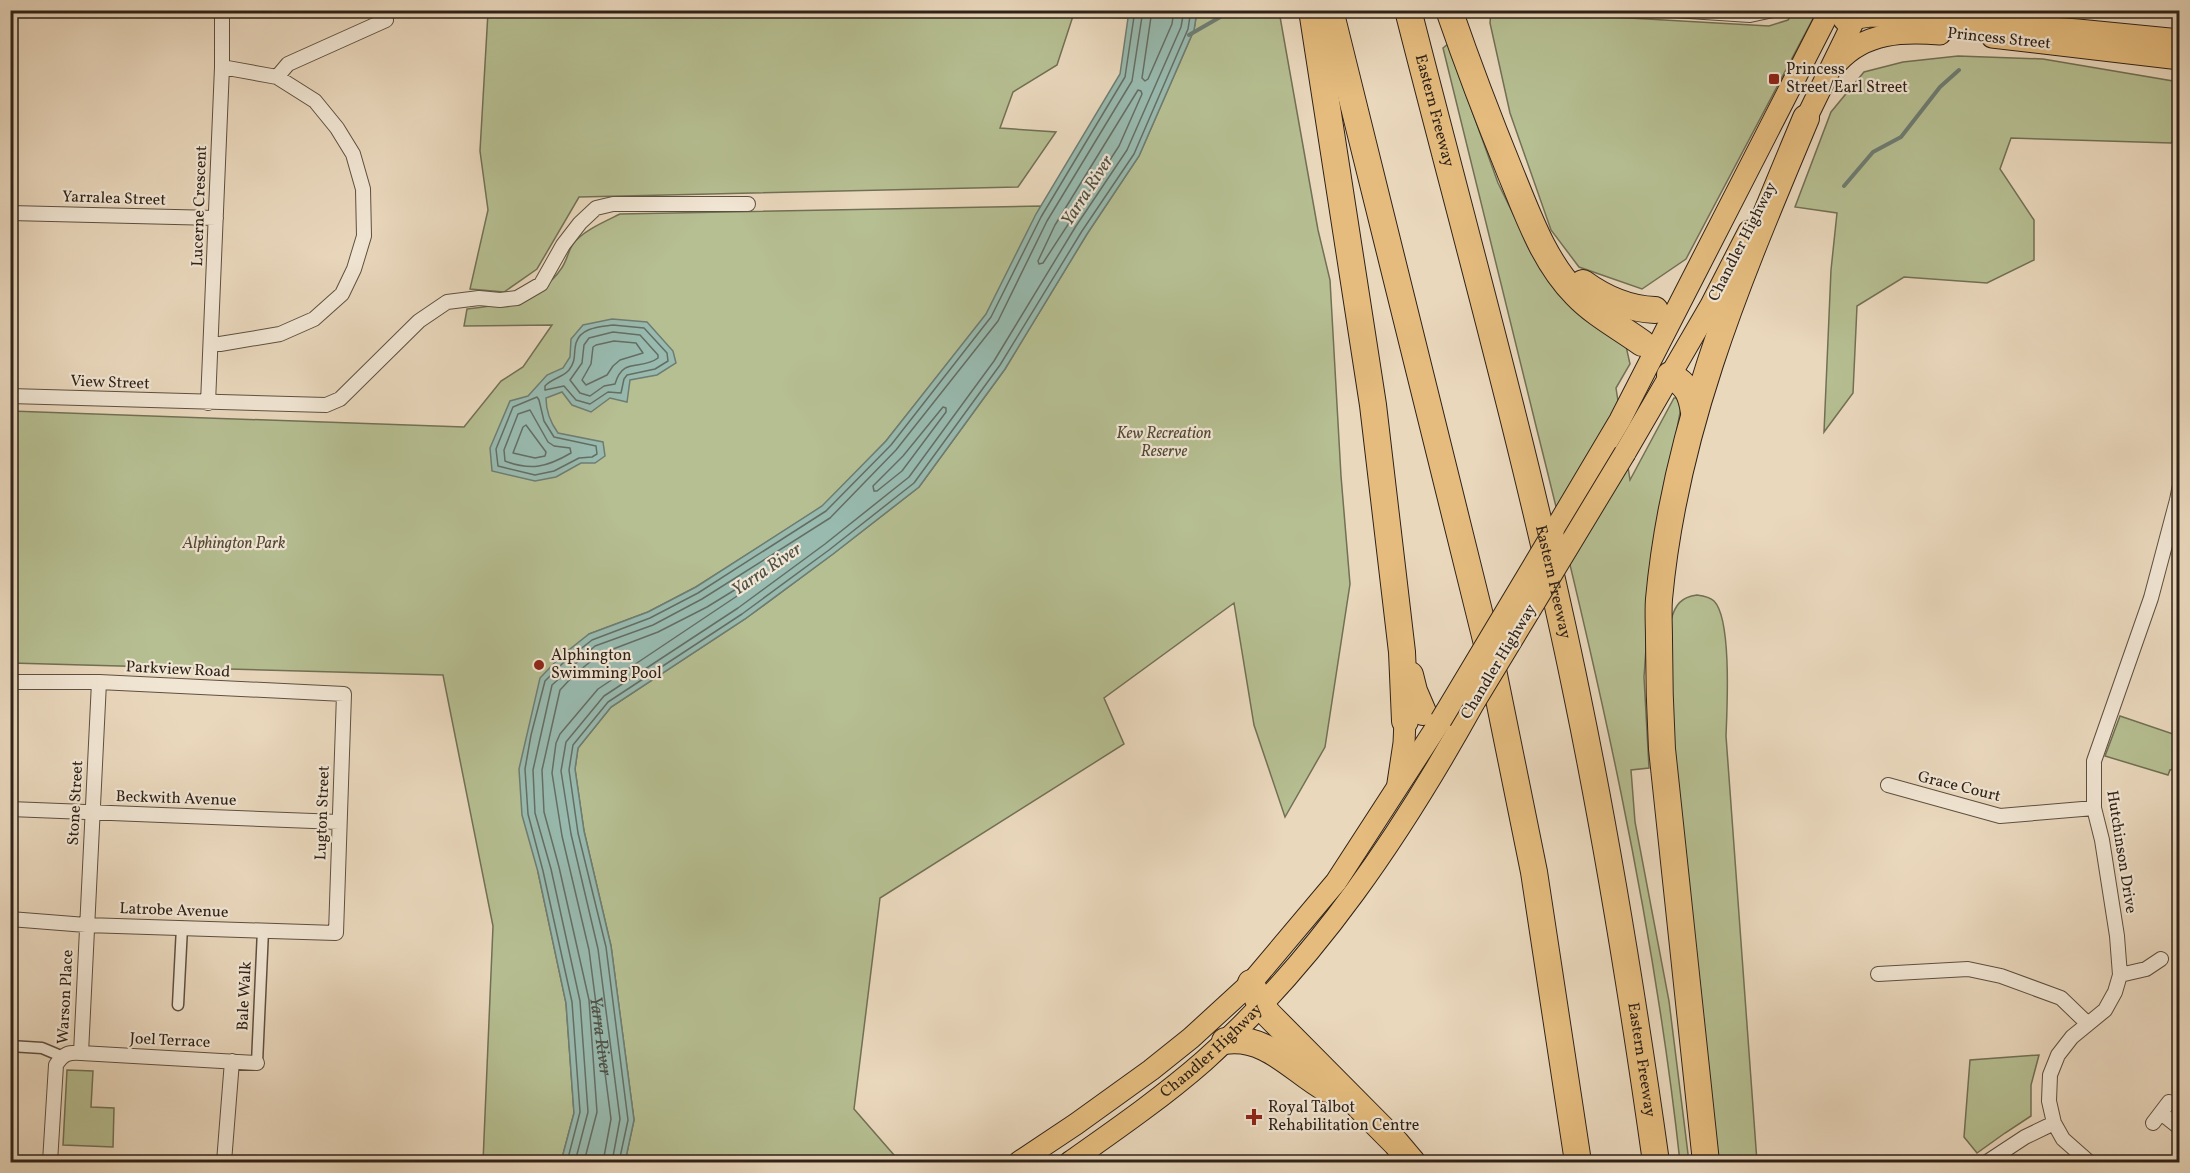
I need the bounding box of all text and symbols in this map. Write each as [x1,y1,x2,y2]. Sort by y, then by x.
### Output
street label: Princess Street [1946,23,2052,55]
street label: Eastern Freeway [1409,52,1459,170]
place label: Princess Street/Earl Street [1786,59,1908,99]
marker: Princess Street/Earl Street [1767,72,1781,86]
street label: Lucerne Crescent [187,145,213,267]
water label: Yarra River [1056,151,1120,231]
street label: Chandler Highway [1703,178,1783,305]
street label: Yarralea Street [62,186,167,212]
street label: View Street [70,371,150,395]
park label: Kew Recreation Reserve [1117,423,1211,463]
street label: Eastern Freeway [1529,523,1576,641]
park label: Alphington Park [181,533,286,555]
water label: Yarra River [727,537,807,603]
street label: Chandler Highway [1456,600,1542,724]
place label: Alphington Swimming Pool [551,645,662,685]
street label: Parkview Road [125,656,231,684]
marker: Alphington Swimming Pool [532,658,546,672]
street label: Stone Street [63,760,89,846]
street label: Lugton Street [310,765,336,861]
street label: Grace Court [1915,766,2003,808]
street label: Beckwith Avenue [115,786,237,812]
street label: Hutchinson Drive [2100,789,2142,915]
street label: Latrobe Avenue [119,898,229,924]
street label: Warson Place [53,949,79,1045]
street label: Bale Walk [232,960,258,1031]
water label: Yarra River [583,995,618,1077]
street label: Chandler Highway [1156,999,1268,1104]
street label: Eastern Freeway [1621,1001,1661,1119]
street label: Joel Terrace [129,1028,211,1054]
place label: Royal Talbot Rehabilitation Centre [1268,1097,1419,1137]
marker: Royal Talbot Rehabilitation Centre [1245,1108,1263,1126]

